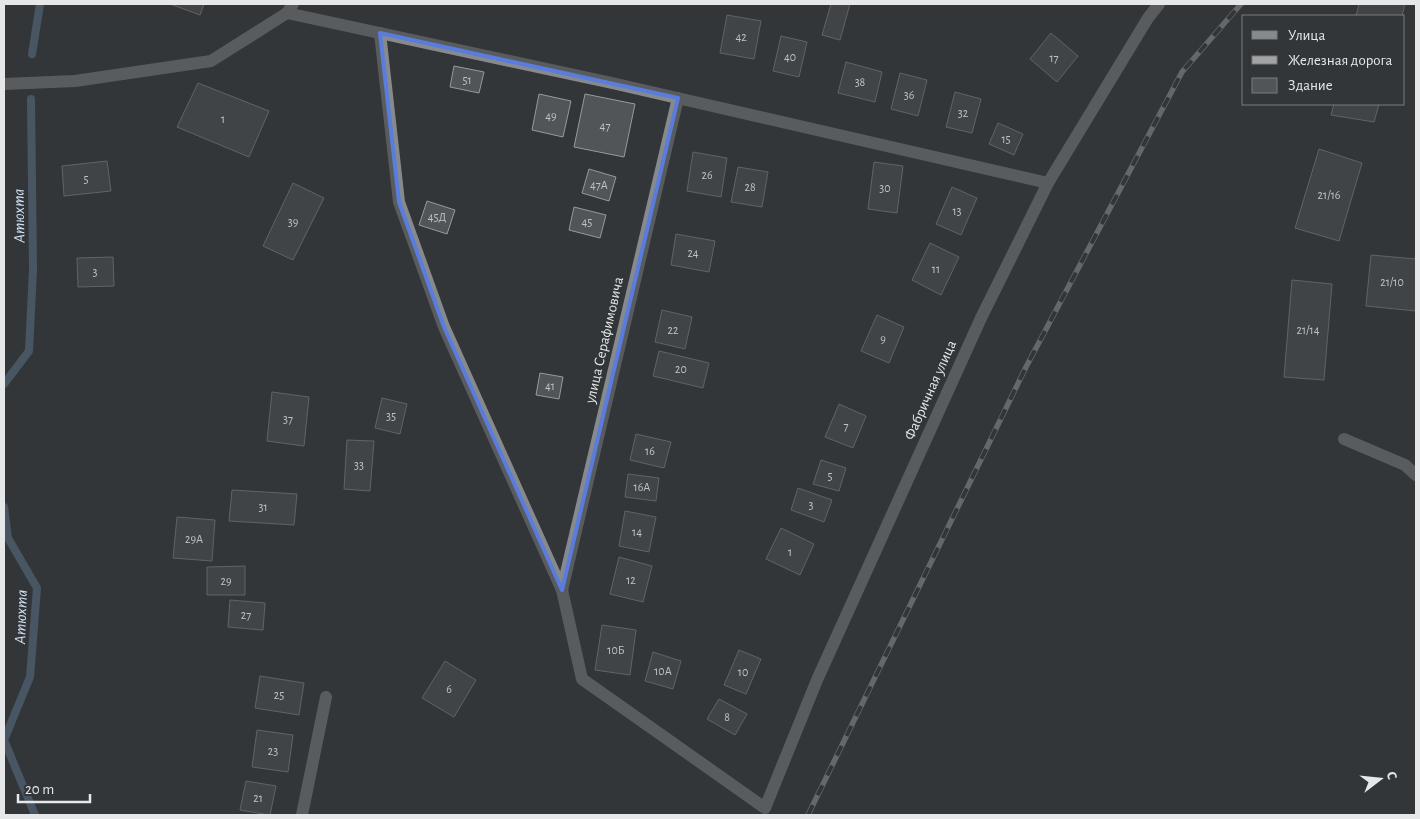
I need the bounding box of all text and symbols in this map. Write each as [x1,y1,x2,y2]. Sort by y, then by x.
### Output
legend [1242,15,1405,105]
text: Улица [1288,28,1325,43]
house number: 42 [735,31,747,43]
house number: 40 [784,51,796,63]
house number: 17 [1049,52,1059,64]
text: Железная дорога [1288,53,1393,68]
house number: 51 [462,74,472,86]
house number: 38 [855,76,866,88]
text: Здание [1288,78,1333,93]
house number: 36 [904,89,915,101]
house number: 32 [958,107,969,119]
house number: 49 [545,110,557,122]
house number: 1 [221,113,225,125]
house number: 47 [600,120,610,132]
house number: 15 [1001,133,1011,145]
house number: 26 [701,169,713,181]
house number: 5 [83,173,89,185]
house number: 47А [590,179,608,191]
house number: 28 [744,181,756,193]
house number: 30 [879,182,891,194]
water label: Атюхта [11,188,27,244]
house number: 21/16 [1318,189,1341,201]
house number: 13 [952,205,962,217]
house number: 45Д [428,211,446,223]
house number: 39 [288,216,299,228]
house number: 45 [582,216,592,228]
house number: 24 [687,247,699,259]
house number: 11 [932,263,940,275]
house number: 3 [93,266,98,278]
street label: улица Серафимовича [582,275,626,406]
house number: 21/10 [1380,276,1404,288]
house number: 22 [668,324,679,336]
house number: 21/14 [1297,324,1320,336]
house number: 9 [880,333,886,345]
street label: Фабричная улица [902,338,959,442]
house number: 20 [675,363,687,375]
house number: 41 [545,380,555,392]
house number: 35 [386,410,396,422]
house number: 37 [283,413,293,425]
house number: 7 [843,420,849,432]
house number: 16 [645,445,655,457]
house number: 33 [354,459,364,471]
house number: 5 [827,470,833,482]
house number: 16А [634,481,650,493]
house number: 3 [809,499,814,511]
house number: 31 [258,501,268,513]
house number: 14 [632,526,642,538]
house number: 29А [185,533,203,545]
house number: 1 [788,546,792,558]
house number: 12 [626,574,636,586]
house number: 29 [220,575,232,587]
water label: Атюхта [12,589,30,646]
house number: 27 [241,609,251,621]
house number: 10Б [607,644,625,656]
house number: 10А [654,665,672,677]
house number: 10 [738,666,748,678]
house number: 6 [446,683,452,695]
house number: 25 [274,689,284,701]
house number: 8 [724,711,730,723]
house number: 23 [268,745,278,757]
north arrow [1355,754,1405,804]
text: С [1384,770,1399,782]
scale bar [18,772,90,804]
text: 20 m [25,782,54,797]
house number: 21 [253,792,263,804]

